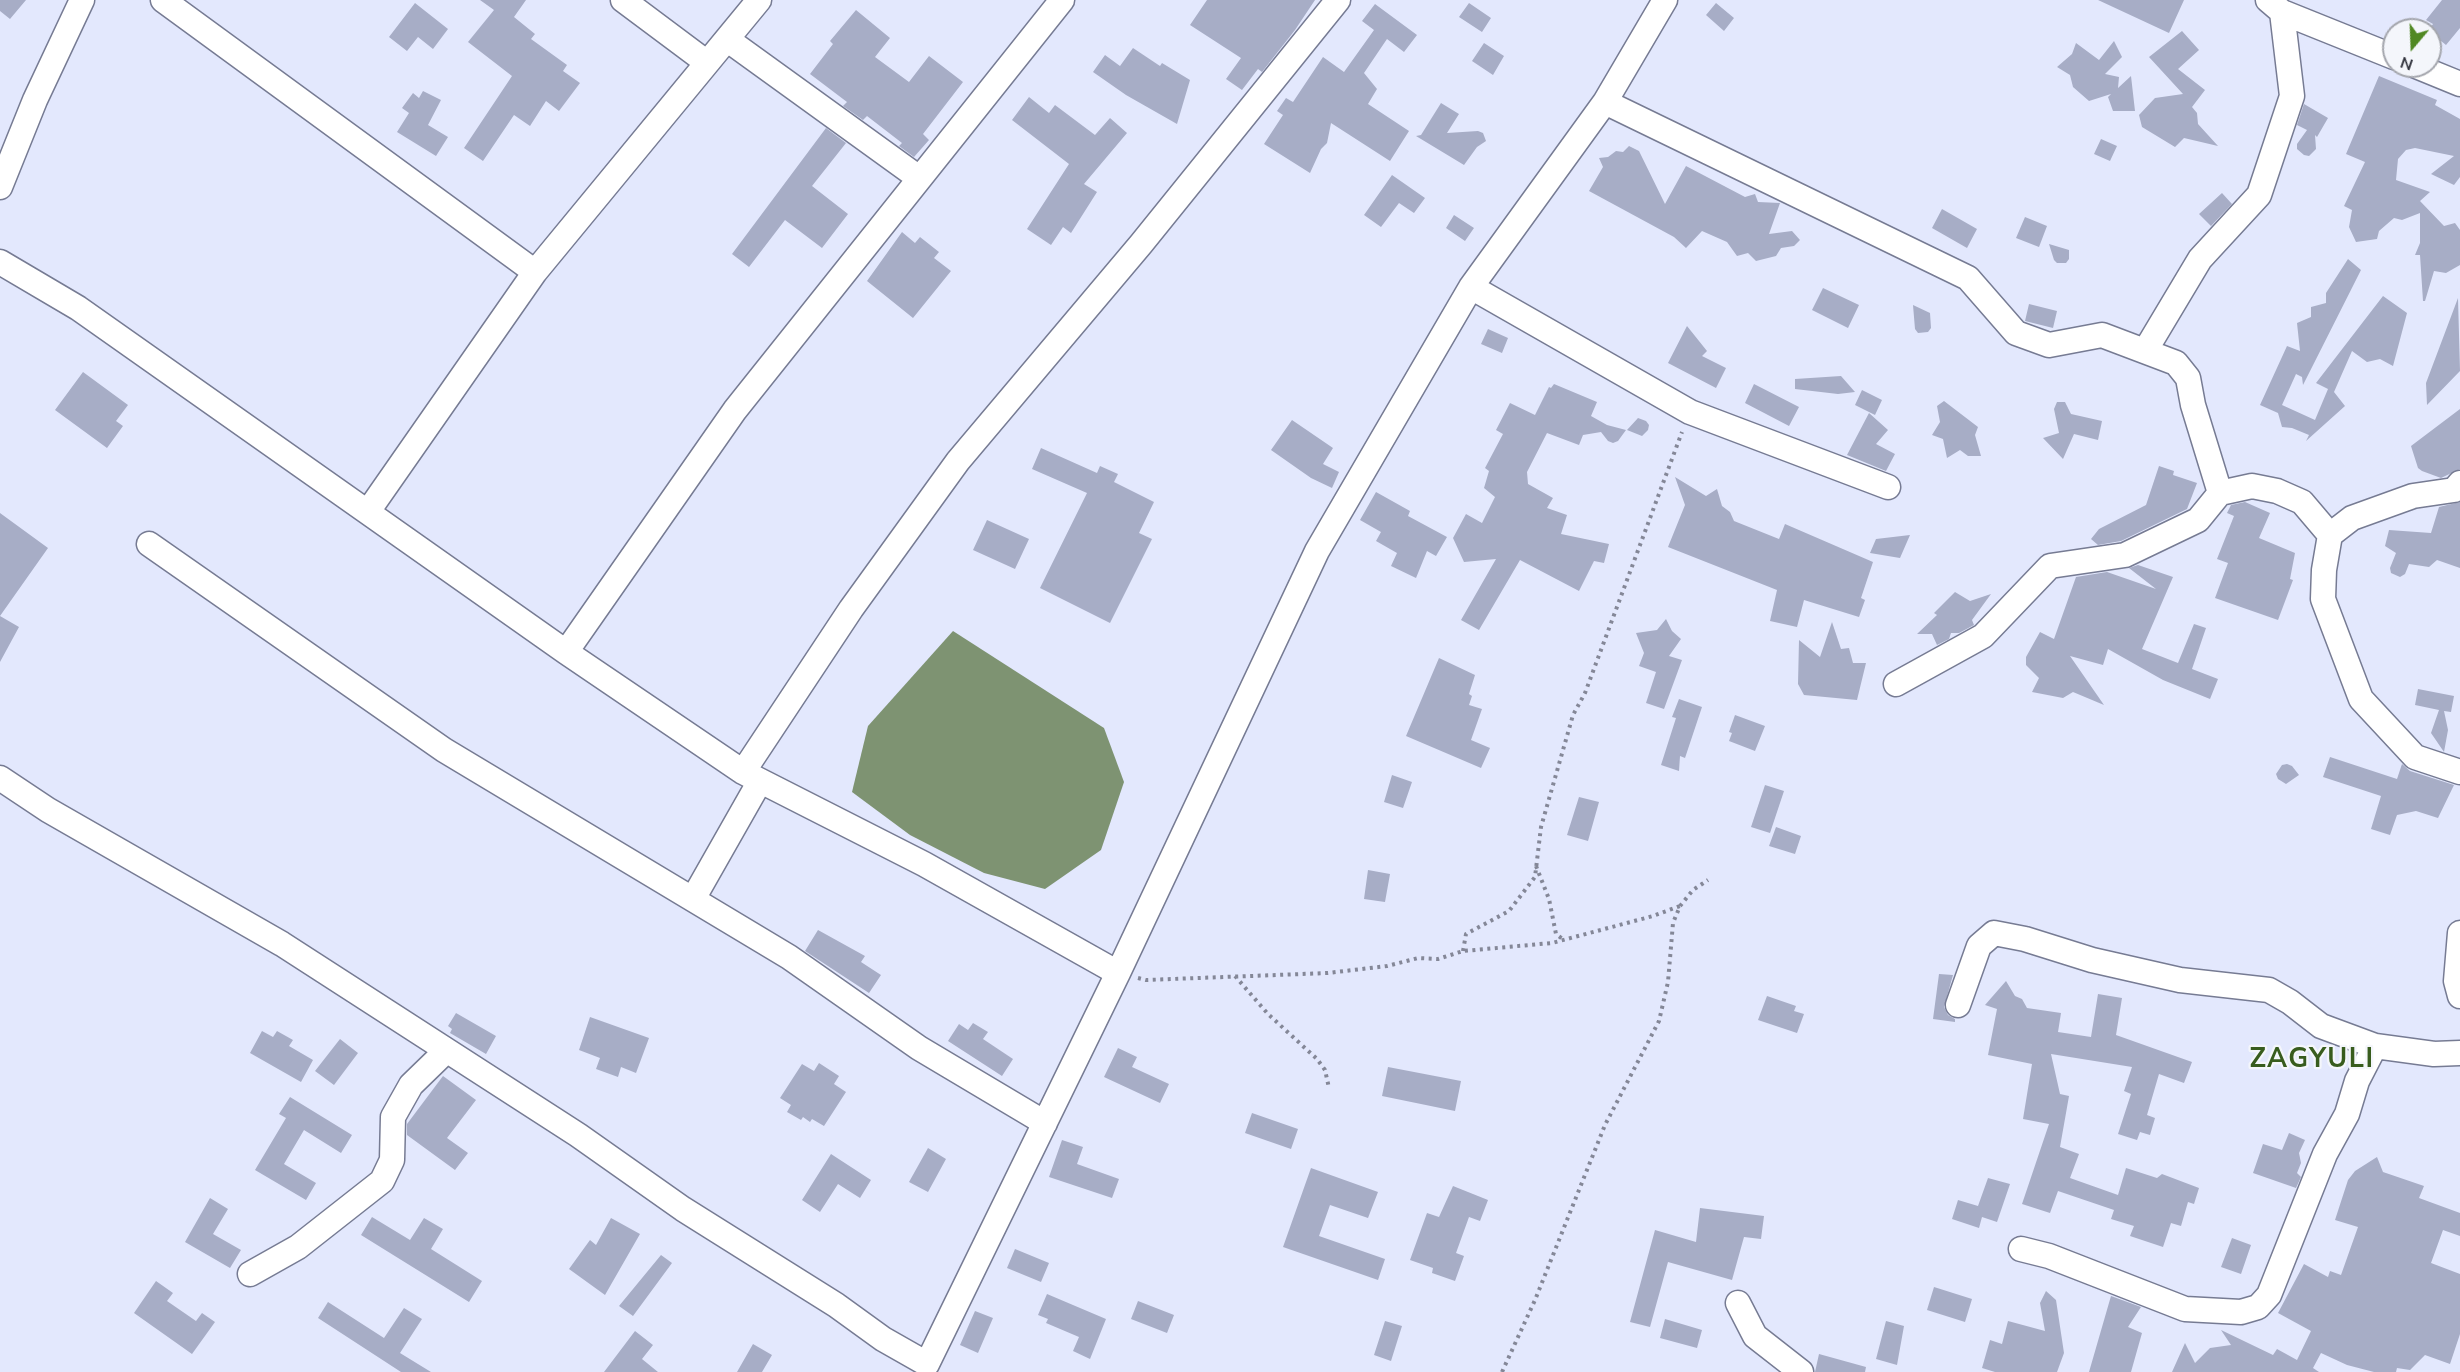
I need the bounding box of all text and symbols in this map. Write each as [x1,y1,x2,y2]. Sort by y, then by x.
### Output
north arrow [2382,18,2442,78]
text: N [2398,51,2416,75]
district label: ZAGYULI [2249,1044,2375,1076]

